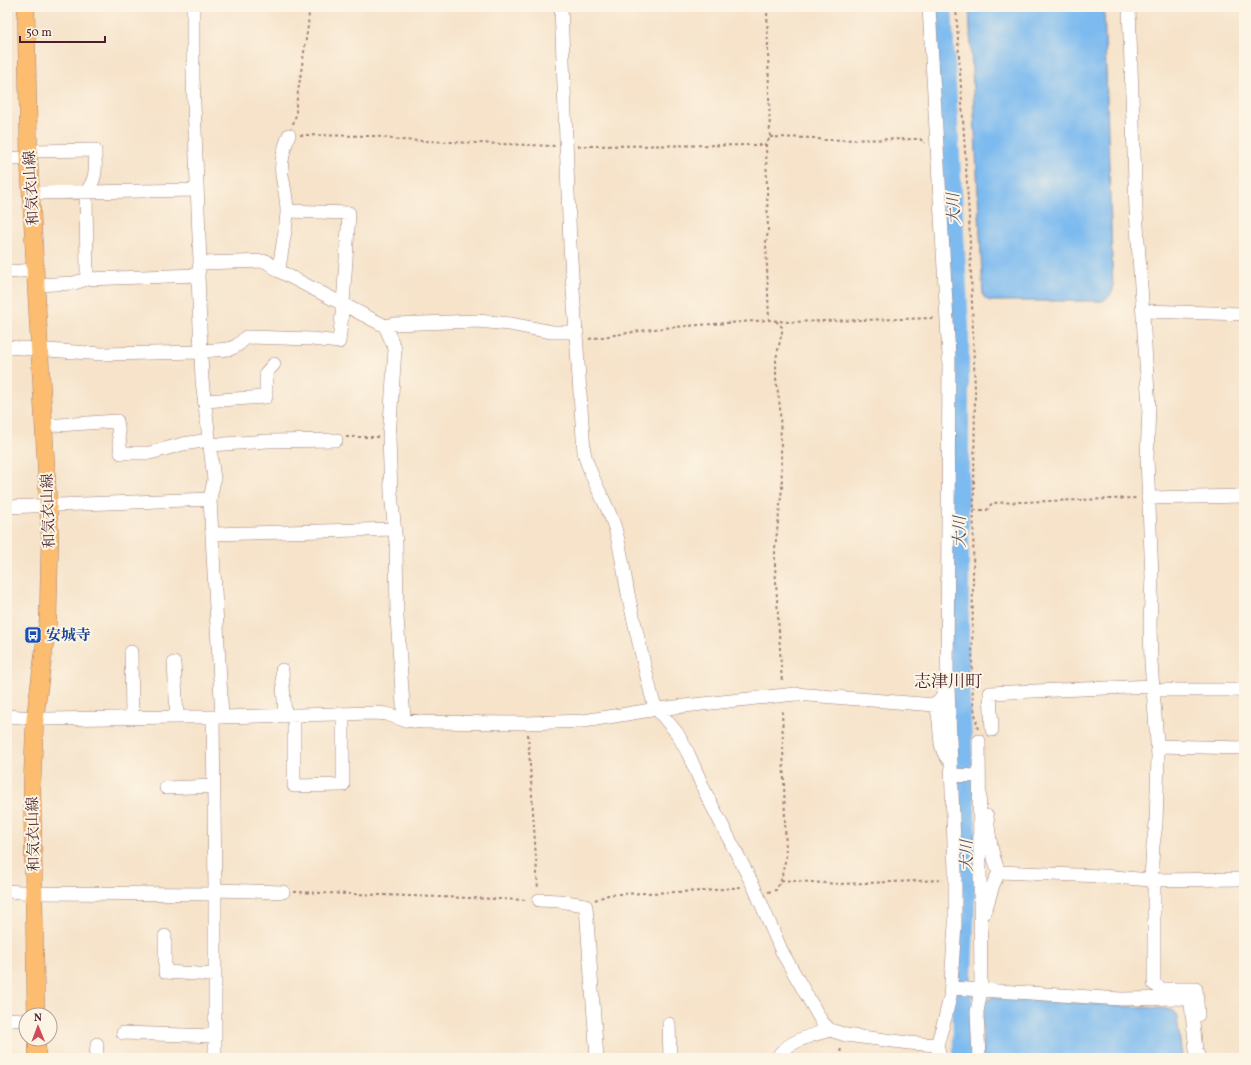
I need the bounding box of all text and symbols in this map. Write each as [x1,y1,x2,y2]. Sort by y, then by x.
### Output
scale bar [20,18,105,44]
text: 50 m [26,25,52,41]
street label: 和気衣山線 [20,150,45,226]
water label: 大川 [943,190,967,225]
street label: 和気衣山線 [38,473,61,549]
water label: 大川 [950,514,972,548]
bus stop icon: 安城寺 [23,625,43,645]
place label: 安城寺 [46,626,91,647]
district label: 志津川町 [914,671,982,694]
street label: 和気衣山線 [23,796,46,872]
water label: 大川 [957,838,979,872]
north arrow [18,1007,58,1047]
text: N [34,1011,42,1026]

